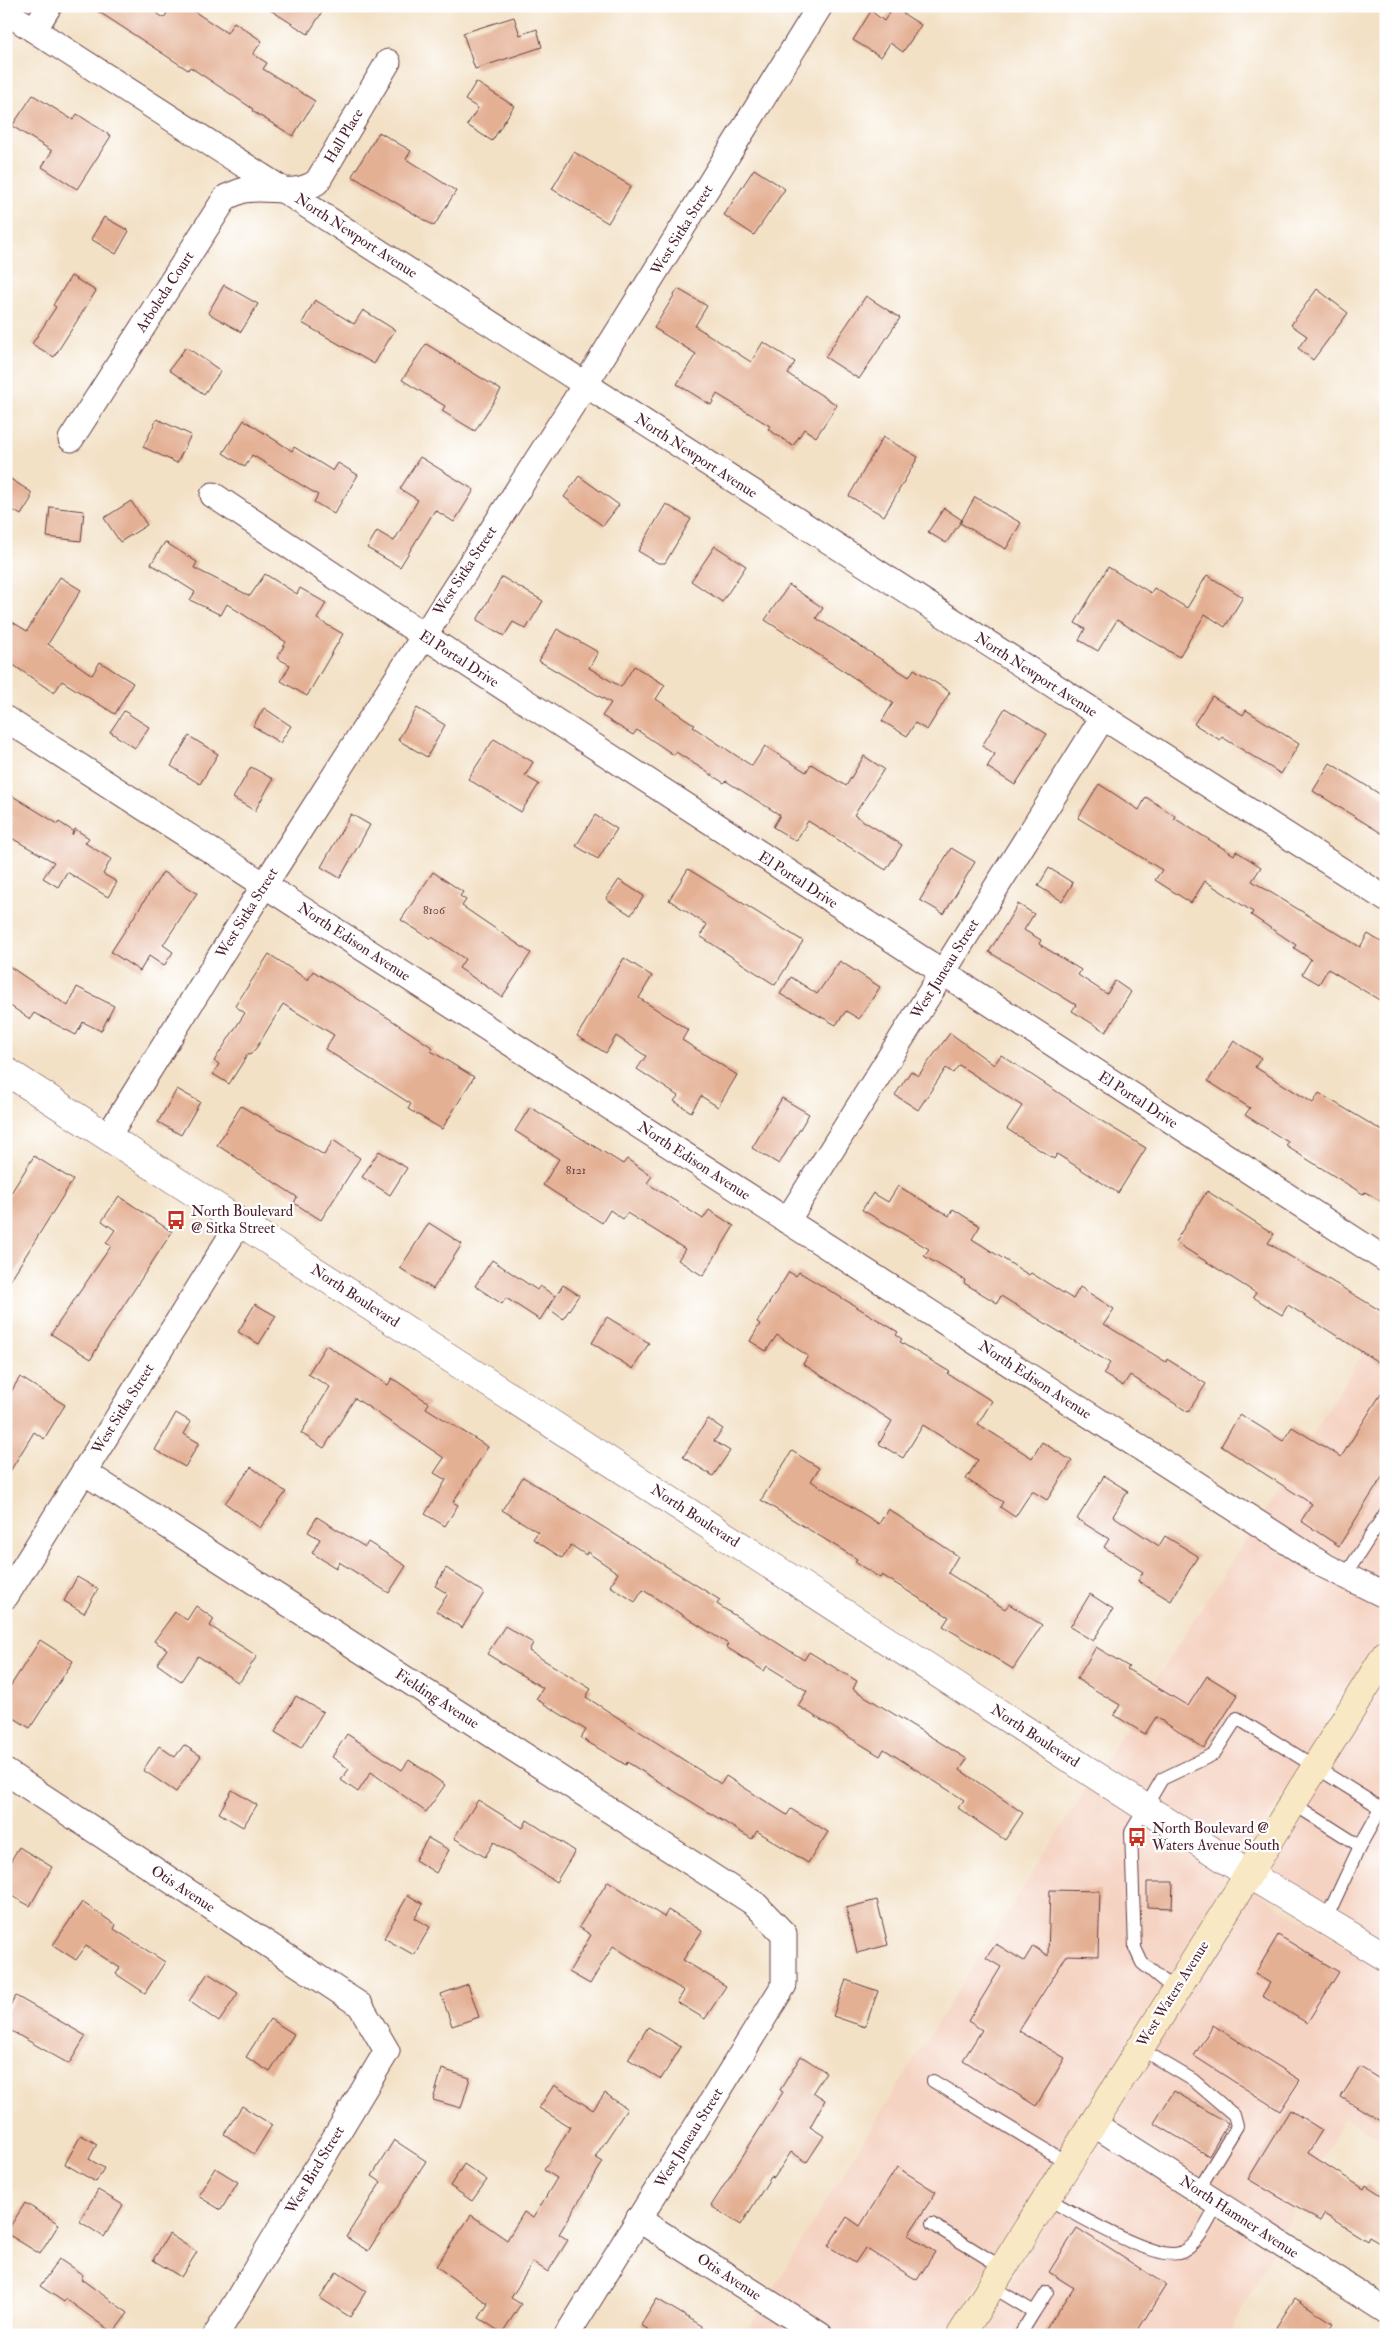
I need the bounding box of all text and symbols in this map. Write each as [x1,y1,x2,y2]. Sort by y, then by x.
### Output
street label: Hall Place [320,105,368,167]
street label: West Sitka Street [646,181,717,280]
street label: North Newport Avenue [291,189,421,284]
street label: Arboleda Court [131,248,198,337]
street label: North Newport Avenue [631,409,761,504]
street label: West Sitka Street [428,523,501,620]
street label: El Portal Drive [416,626,502,692]
street label: North Newport Avenue [971,628,1101,723]
street label: El Portal Drive [755,847,841,913]
street label: West Sitka Street [211,864,282,963]
street label: North Edison Avenue [294,898,414,986]
house number: 8106 [423,903,446,918]
street label: West Juneau Street [906,915,984,1024]
street label: El Portal Drive [1095,1067,1181,1133]
street label: North Edison Avenue [634,1117,754,1205]
house number: 8121 [566,1163,586,1178]
place label: North Boulevard @ Sitka Street [191,1202,294,1238]
bus stop icon: North Boulevard @ Sitka Street [165,1209,187,1231]
street label: North Boulevard [307,1260,404,1332]
street label: North Edison Avenue [975,1336,1095,1424]
street label: West Sitka Street [87,1360,158,1459]
street label: North Boulevard [647,1480,744,1552]
street label: Fielding Avenue [391,1665,483,1733]
street label: North Boulevard [987,1700,1084,1772]
place label: North Boulevard @ Waters Avenue South [1151,1819,1280,1855]
bus stop icon: North Boulevard @ Waters Avenue South [1126,1826,1148,1848]
street label: Otis Avenue [147,1861,219,1917]
street label: West Waters Avenue [1132,1937,1213,2052]
street label: West Juneau Street [650,2084,728,2193]
street label: West Bird Street [281,2122,349,2218]
street label: North Hamner Avenue [1176,2171,1302,2263]
street label: Otis Avenue [693,2249,765,2305]

